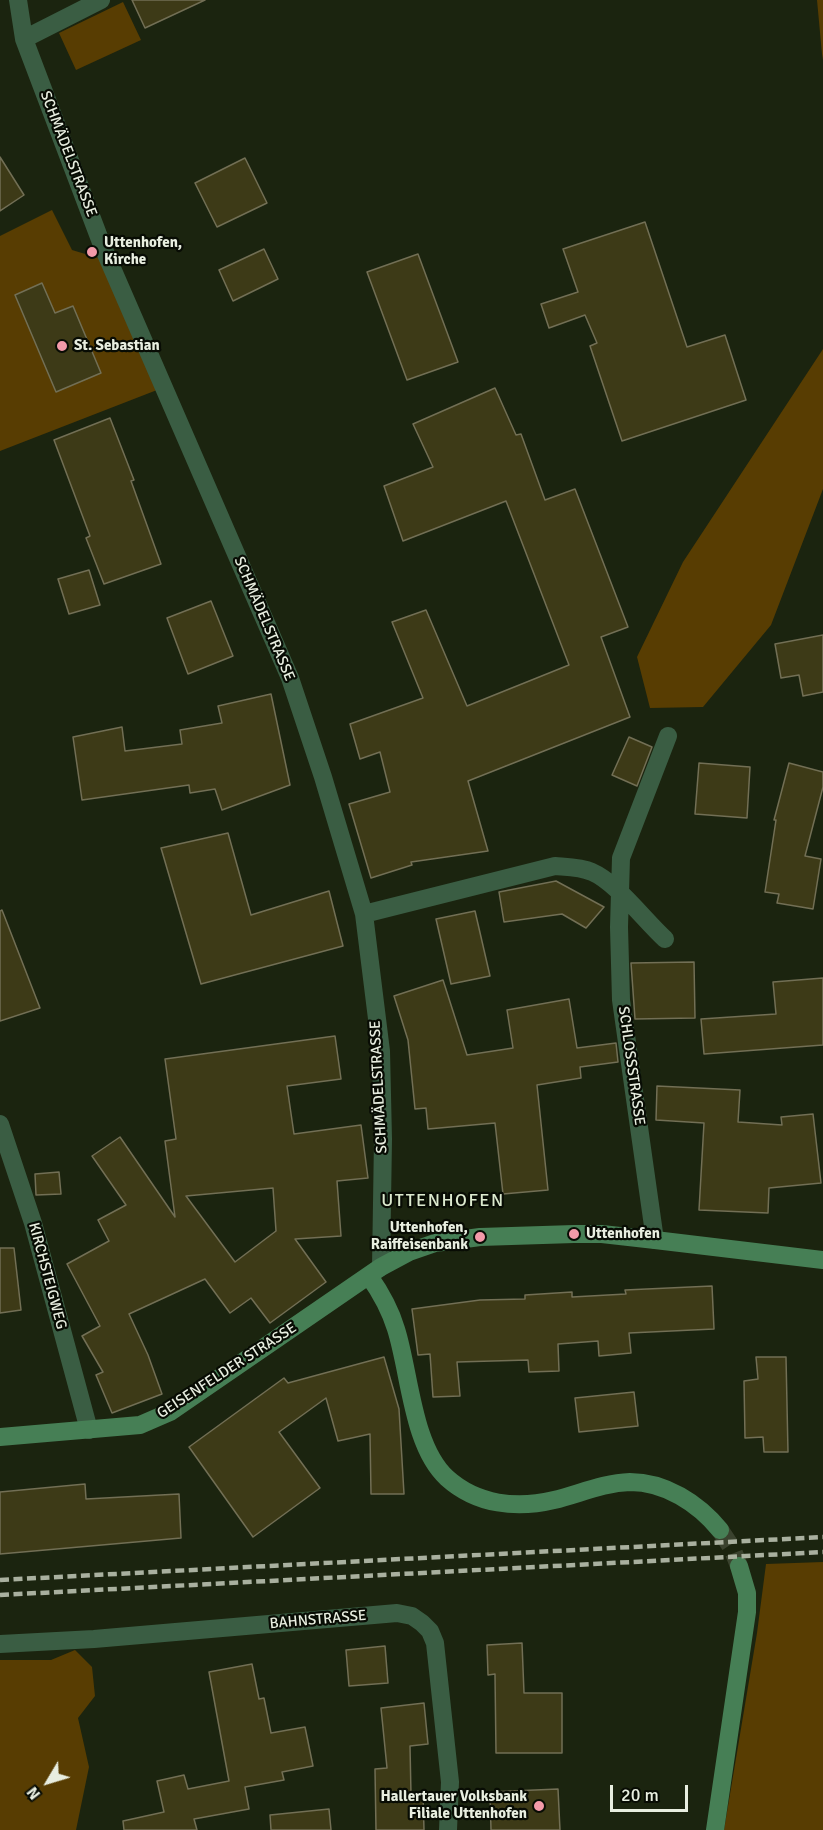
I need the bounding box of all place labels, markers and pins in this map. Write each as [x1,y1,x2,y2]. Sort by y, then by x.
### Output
place label: Uttenhofen, Kirche [104,234,182,269]
marker: Uttenhofen, Kirche [85,245,99,259]
place label: St. Sebastian [74,337,160,355]
marker: St. Sebastian [55,339,69,353]
place label: Uttenhofen, Raiffeisenbank [371,1219,468,1254]
place label: Uttenhofen [586,1225,660,1243]
marker: Uttenhofen [567,1227,581,1241]
marker: Uttenhofen, Raiffeisenbank [473,1230,487,1244]
place label: Hallertauer Volksbank Filiale Uttenhofen [381,1788,527,1823]
marker: Hallertauer Volksbank Filiale Uttenhofen [532,1799,546,1813]

